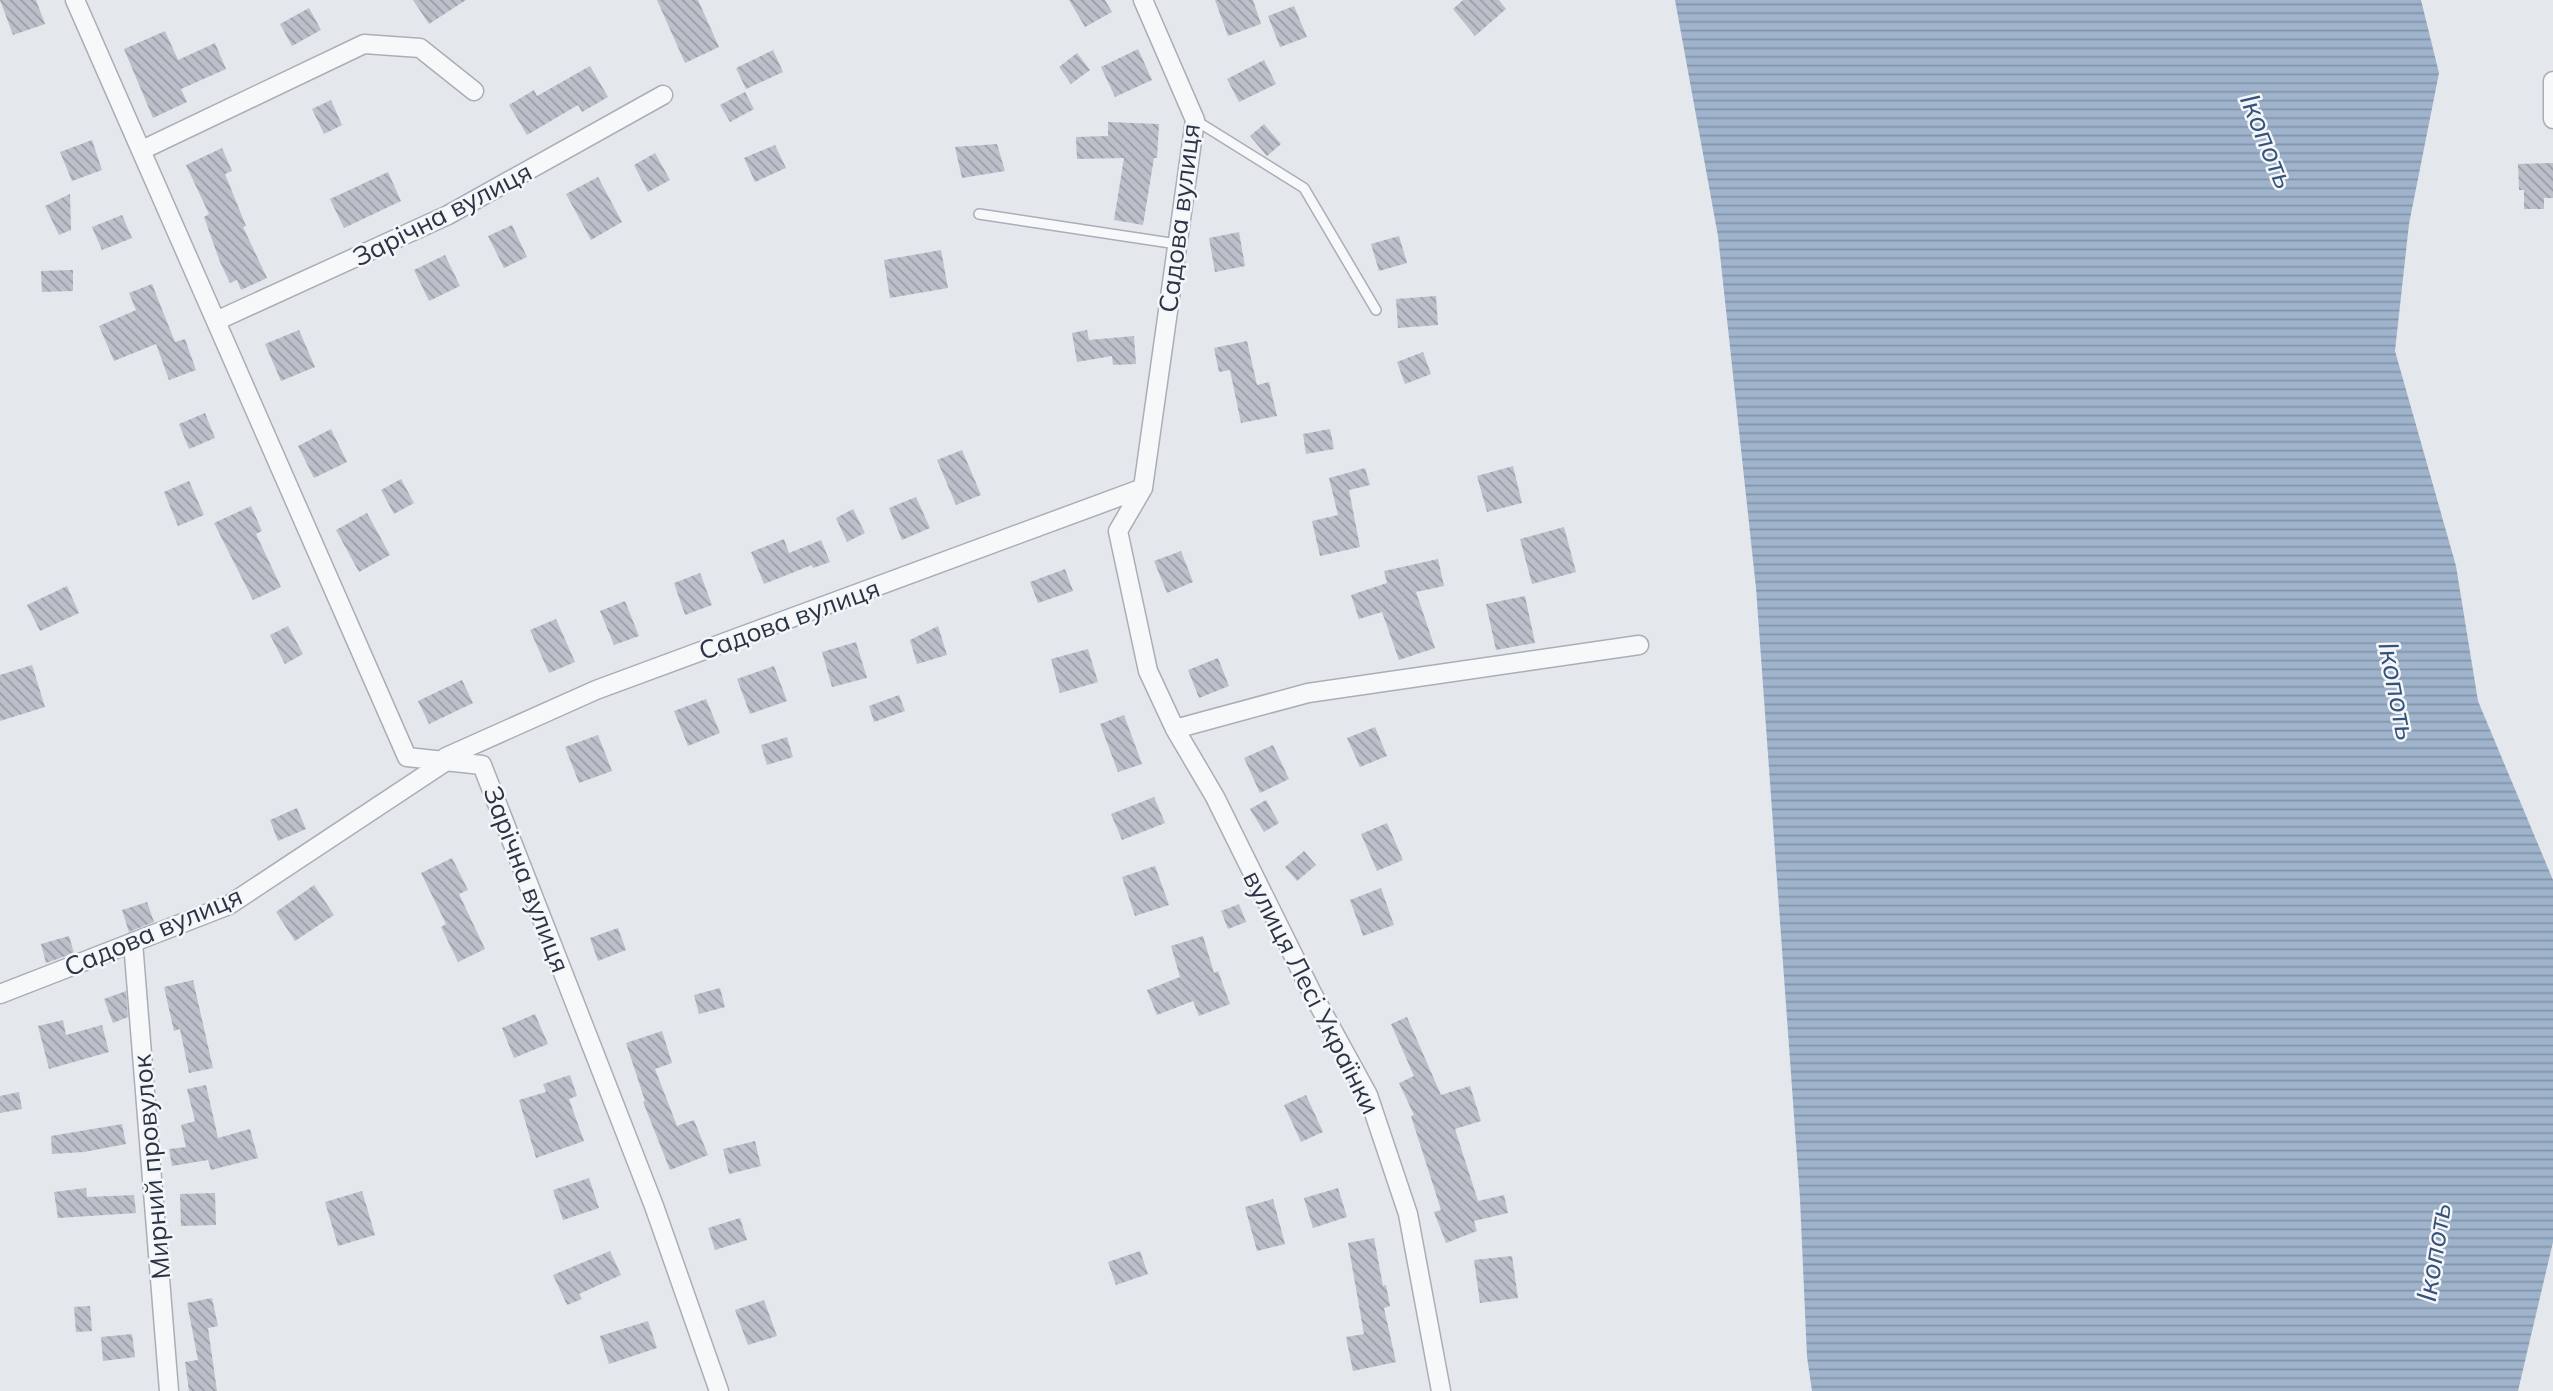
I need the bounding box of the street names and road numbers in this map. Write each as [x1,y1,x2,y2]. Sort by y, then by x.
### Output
street label: Садова вулиця [1151,122,1207,314]
street label: Зарічна вулиця [347,155,537,273]
street label: Садова вулиця [694,571,884,667]
street label: Зарічна вулиця [476,781,578,977]
street label: вулиця Лесі Українки [1236,865,1388,1119]
street label: Садова вулиця [59,879,247,983]
street label: Мирний провулок [125,1053,177,1281]

